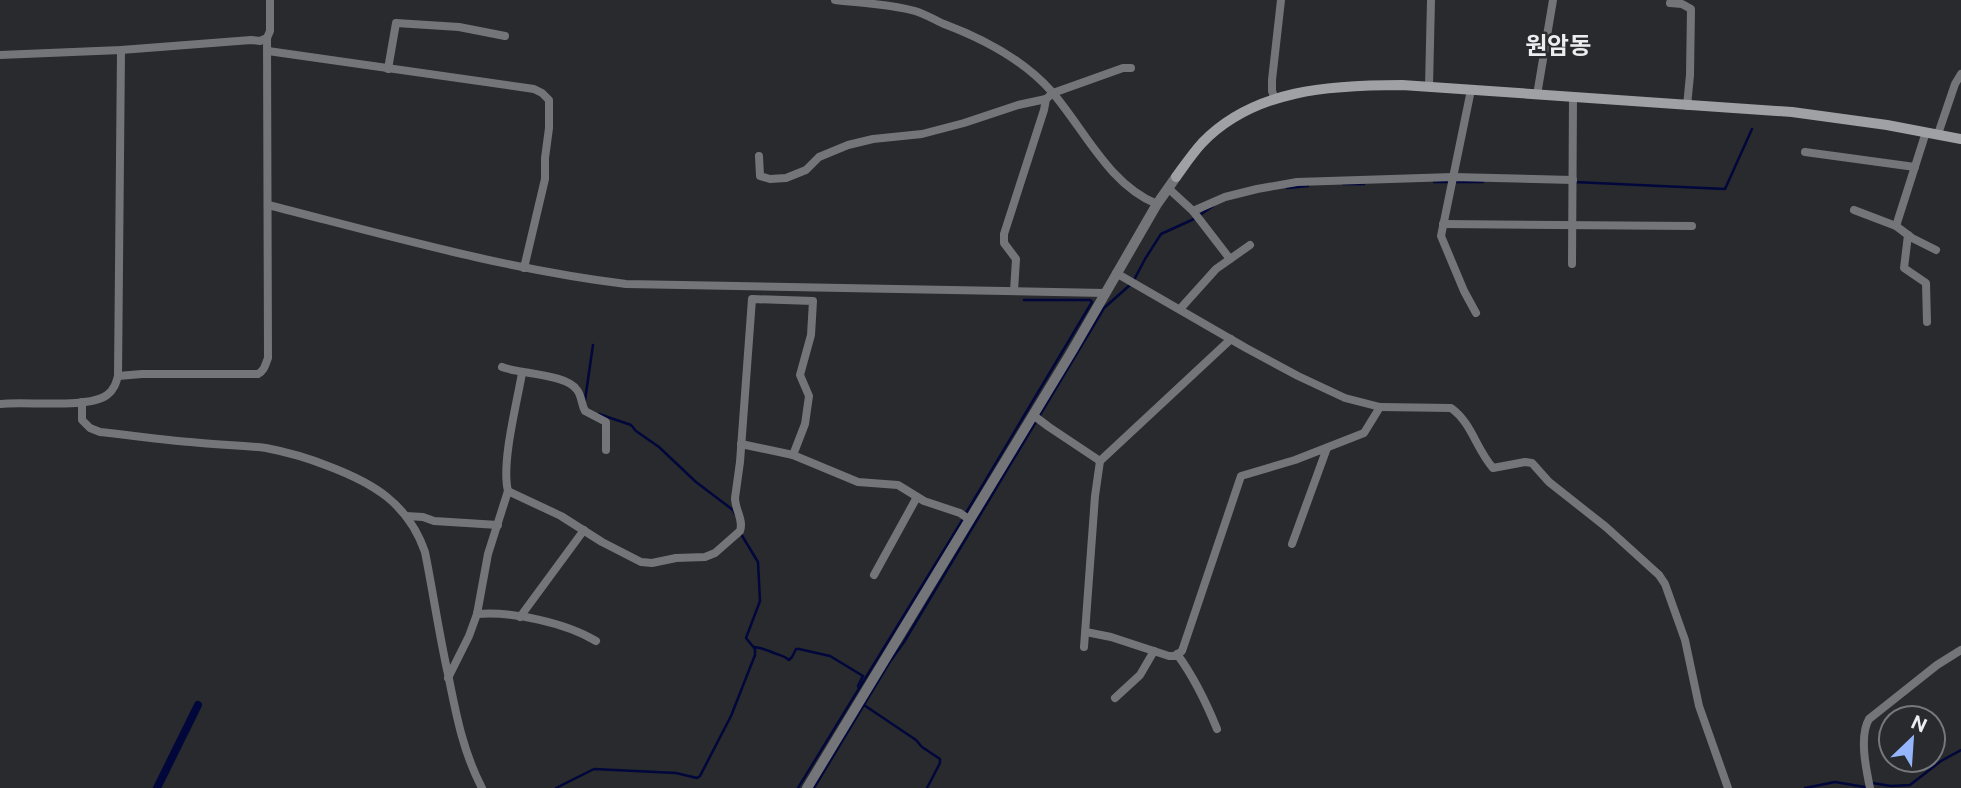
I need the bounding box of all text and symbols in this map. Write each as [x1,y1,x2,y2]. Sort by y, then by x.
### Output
district label: 원암동 [1525,31,1591,59]
north arrow [1877,704,1947,774]
text: N [1908,710,1931,737]

